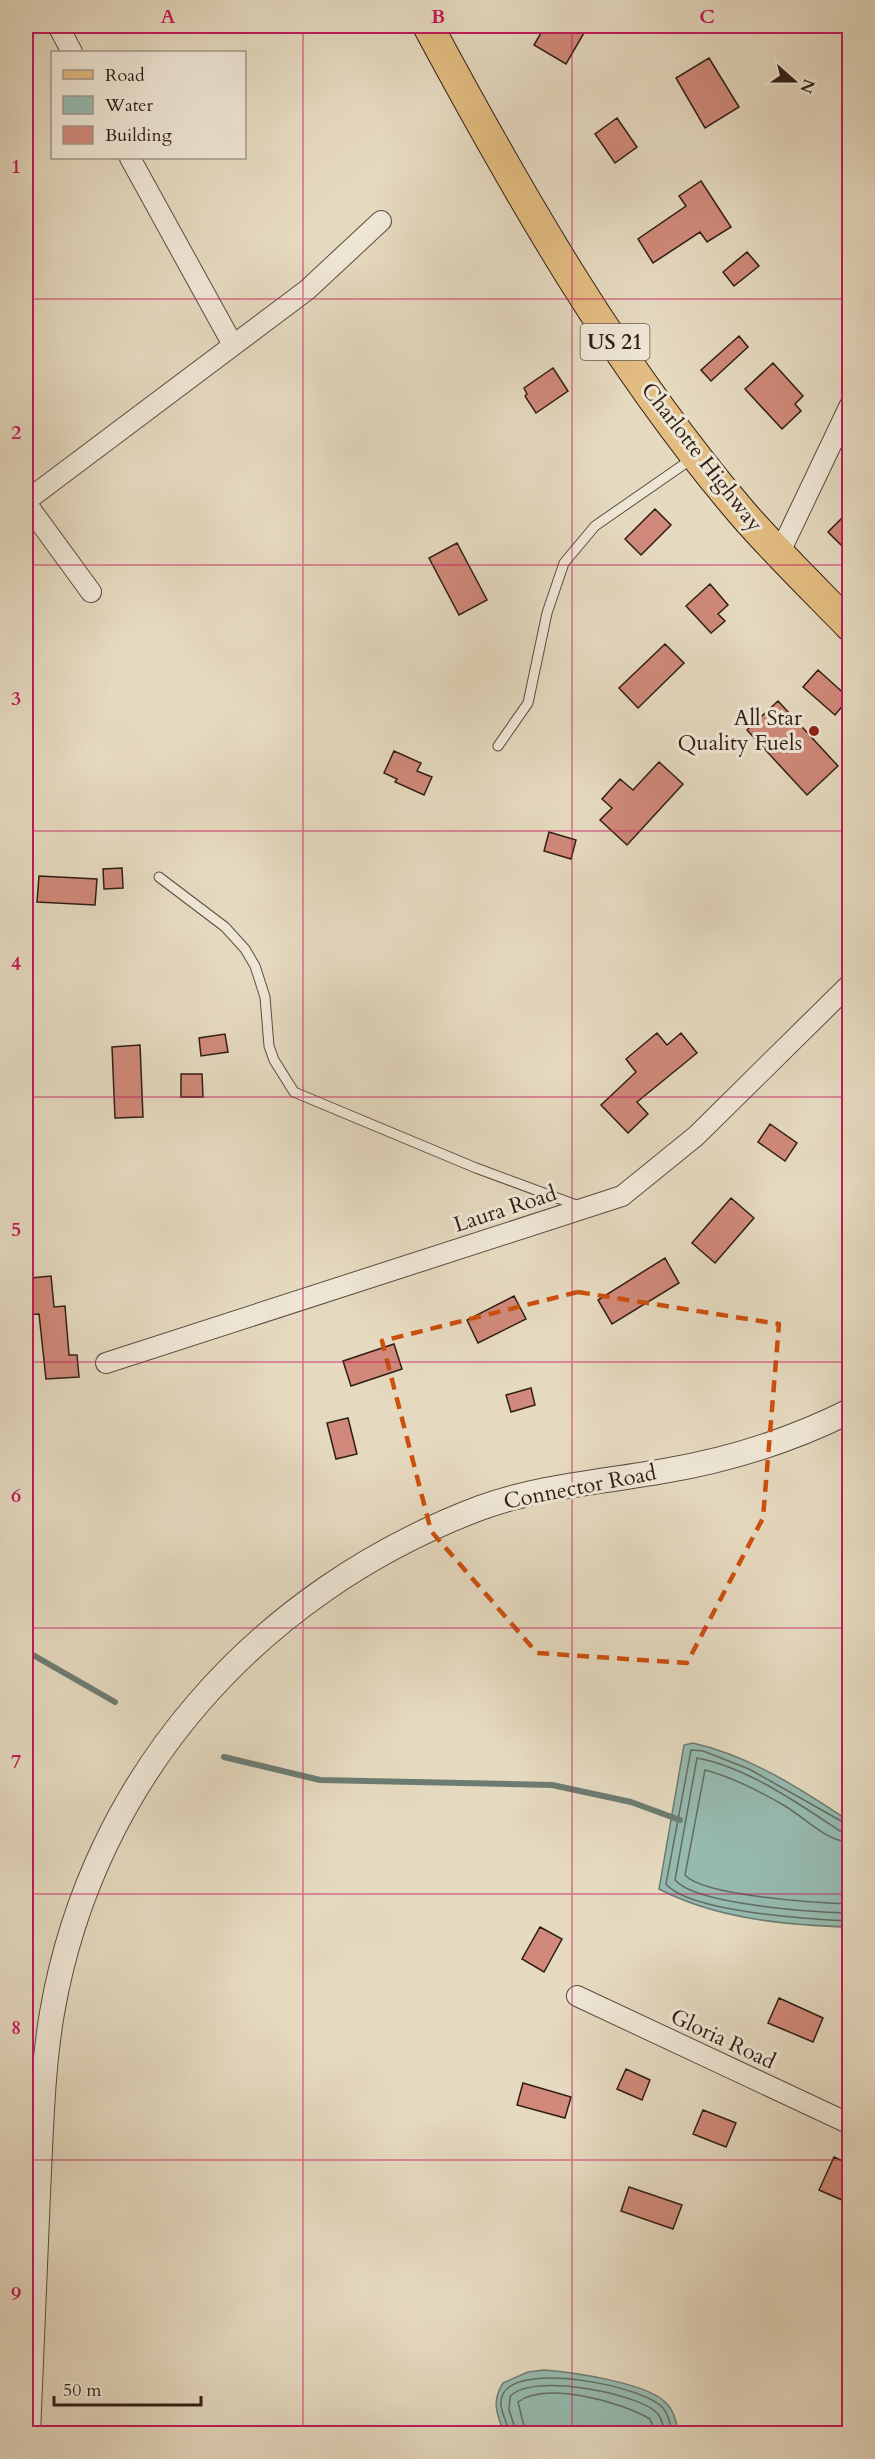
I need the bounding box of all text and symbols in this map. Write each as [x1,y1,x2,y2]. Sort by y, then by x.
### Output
text: A [160,3,176,30]
text: B [431,3,445,30]
text: C [699,3,715,30]
legend [51,51,246,159]
north arrow [764,51,824,111]
text: Road [105,63,145,88]
text: N [794,76,820,97]
text: Water [104,93,154,118]
text: Building [105,123,173,148]
text: 1 [11,153,21,180]
road number: US 21 [580,324,650,360]
street label: Charlotte Highway [634,376,770,538]
text: 2 [11,419,21,446]
text: 3 [11,685,21,712]
place label: All Star Quality Fuels [678,703,803,758]
marker: All Star Quality Fuels [807,724,821,738]
text: 4 [11,950,21,977]
street label: Laura Road [450,1178,561,1240]
text: 5 [11,1216,21,1243]
street label: Connector Road [501,1457,659,1517]
text: 6 [11,1482,21,1509]
text: 7 [11,1748,21,1775]
street label: Gloria Road [666,2002,781,2077]
text: 8 [11,2014,21,2041]
text: 9 [11,2280,21,2307]
scale bar [54,2369,201,2407]
text: 50 m [63,2378,102,2403]

